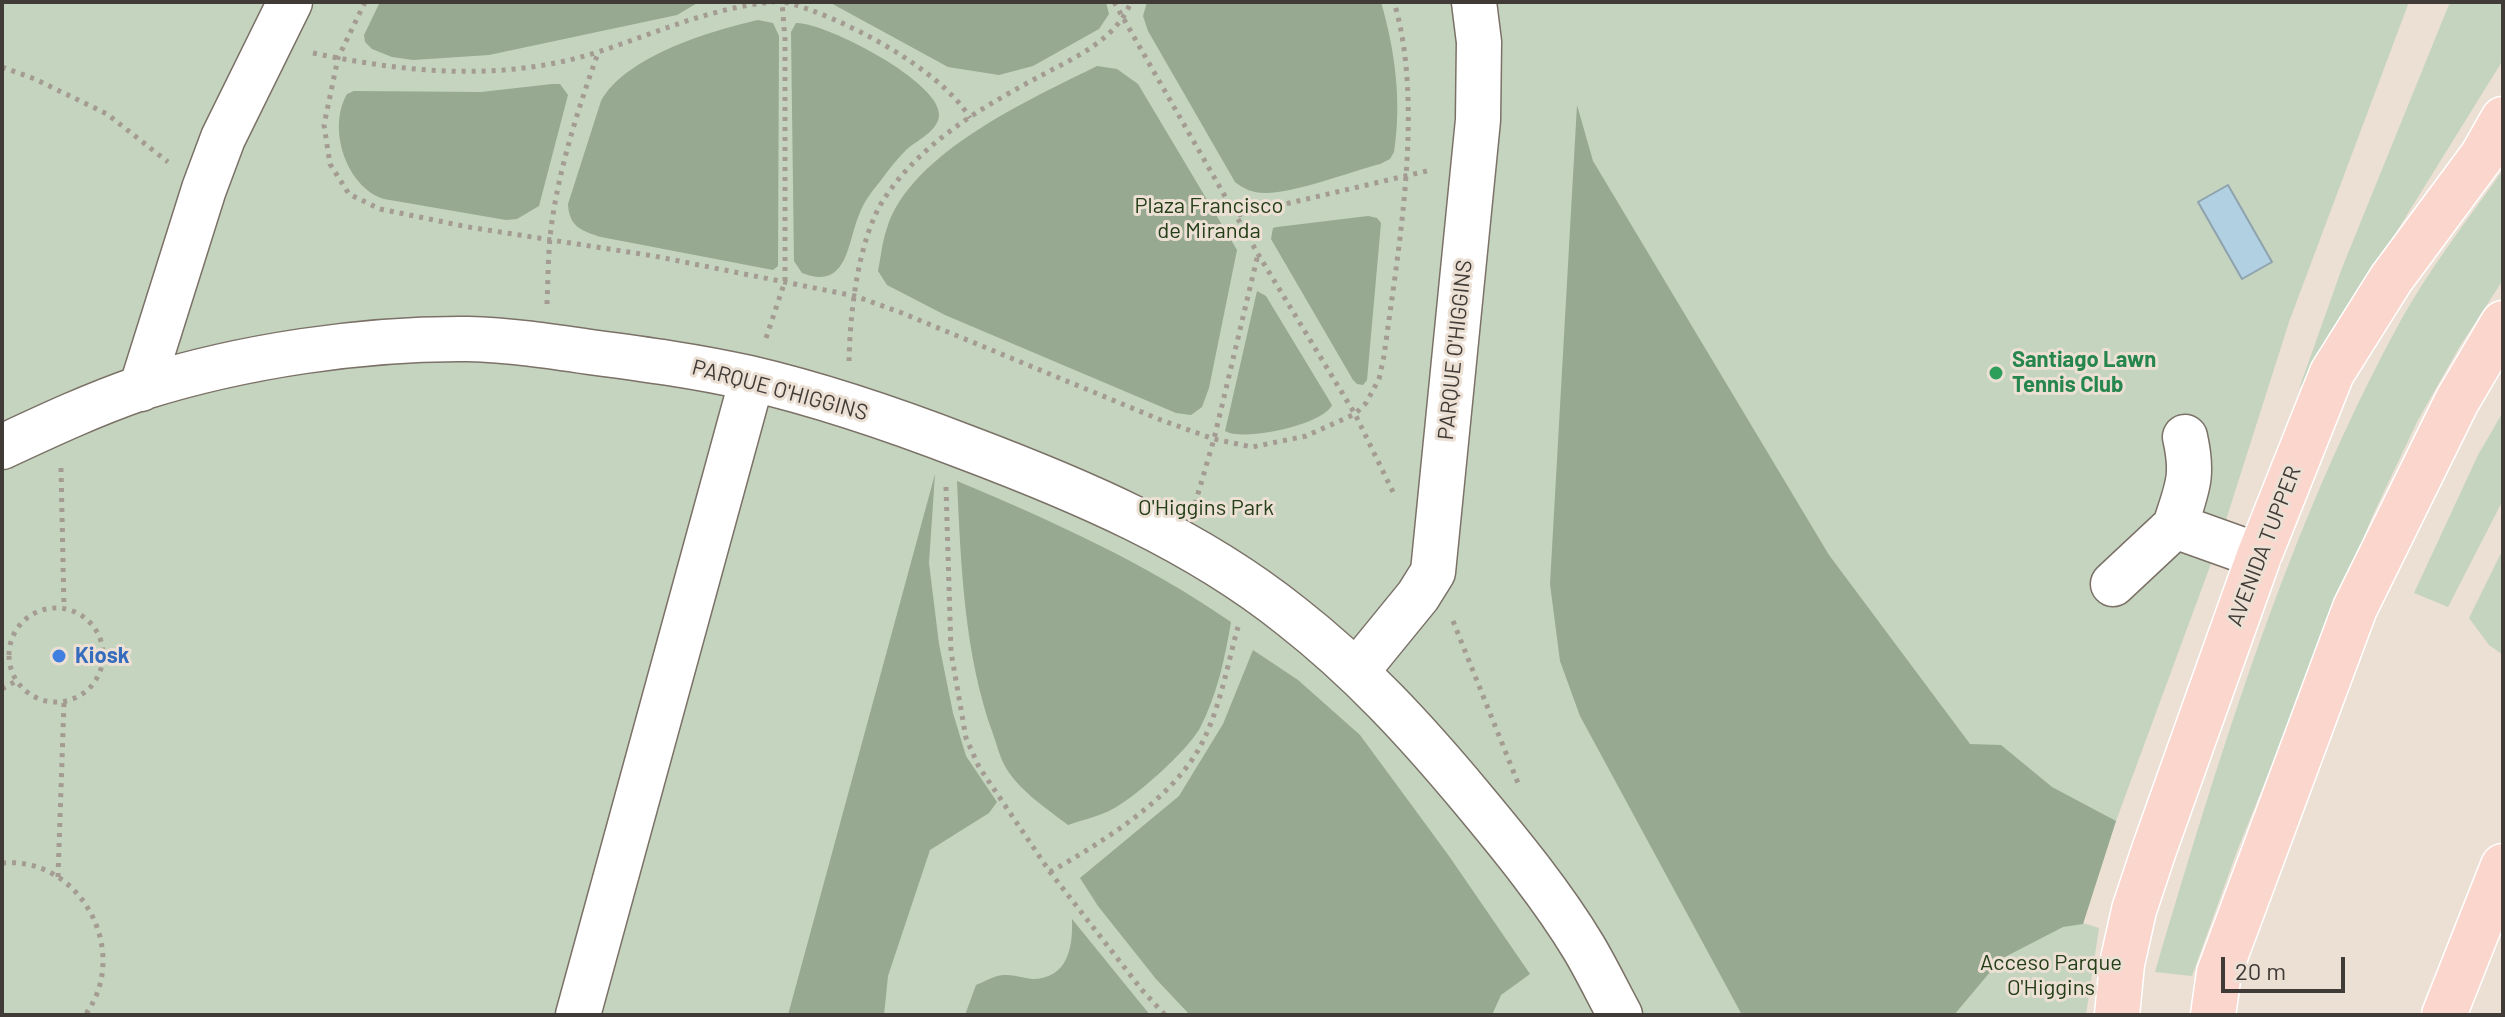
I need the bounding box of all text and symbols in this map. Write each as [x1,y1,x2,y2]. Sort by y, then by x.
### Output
park label: Plaza Francisco de Miranda [1135,193,1283,244]
street label: PARQUE O'HIGGINS [1432,259,1478,441]
place label: Santiago Lawn Tennis Club [2012,347,2156,398]
street label: PARQUE O'HIGGINS [689,354,871,426]
marker: Santiago Lawn Tennis Club [1987,364,2005,382]
street label: AVENIDA TUPPER [2221,462,2307,630]
park label: O'Higgins Park [1138,495,1274,521]
place label: Kiosk [75,643,129,669]
marker: Kiosk [50,647,68,665]
scale bar [2225,941,2349,991]
park label: Acceso Parque O'Higgins [1980,950,2122,1002]
text: 20 m [2235,956,2286,985]

